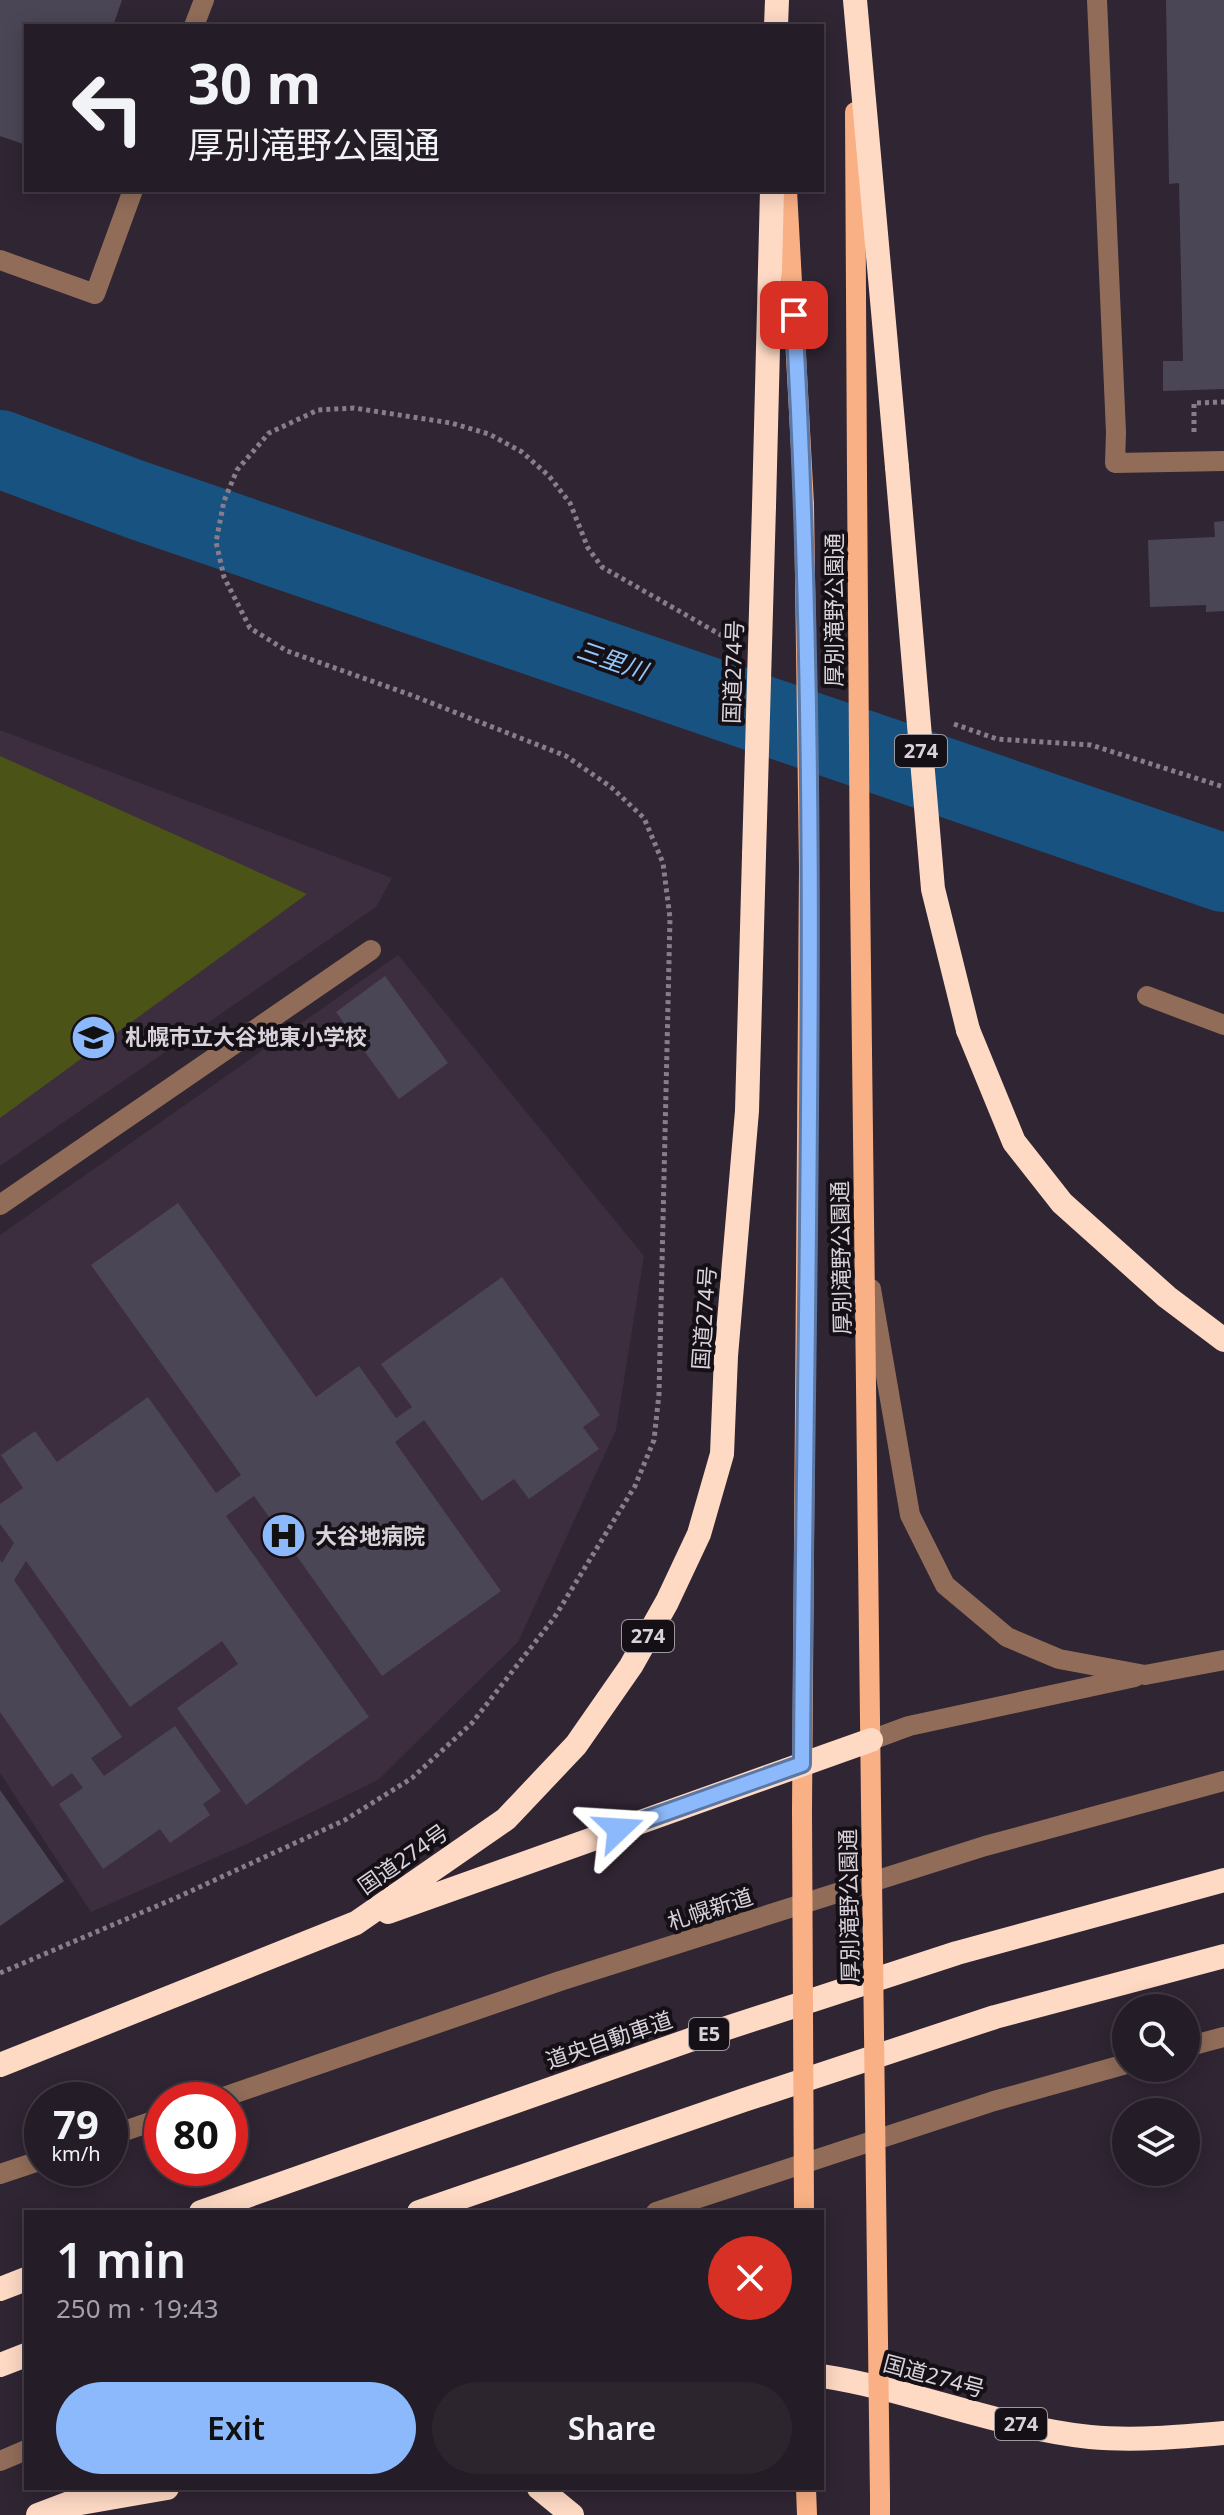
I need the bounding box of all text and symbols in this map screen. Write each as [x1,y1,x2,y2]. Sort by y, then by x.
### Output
text: 30 m [188,44,321,120]
icon: left [56,56,160,160]
text: 厚別滝野公園通 [188,120,440,169]
pin [760,281,828,349]
icon: arrive [772,293,816,337]
street label: 厚別滝野公園通 [818,533,848,687]
street label: 国道274号 [715,620,749,724]
water label: 三里川 [573,632,655,688]
road number: 274 [895,735,947,767]
school or university icon: 札幌市立大谷地東小学校 [70,1013,118,1061]
place label: 札幌市立大谷地東小学校 [125,1021,367,1051]
street label: 厚別滝野公園通 [824,1181,856,1335]
street label: 国道274号 [684,1265,722,1371]
hospital icon: 大谷地病院 [260,1512,308,1560]
place label: 大谷地病院 [315,1520,425,1550]
road number: 274 [622,1620,674,1652]
position arrow [577,1787,661,1871]
street label: 国道274号 [351,1816,454,1900]
street label: 厚別滝野公園通 [832,1829,864,1983]
street label: 札幌新道 [663,1880,756,1936]
map controls [1112,1994,1200,2186]
button: search [1112,1994,1200,2082]
street label: 道央自動車道 [541,2003,676,2075]
road number: E5 [689,2018,729,2050]
speed limit sign: 80 [144,2082,248,2186]
text: 79 [53,2096,99,2151]
button: layers [1112,2098,1200,2186]
text: km/h [51,2140,101,2167]
text: 1 min [56,2227,186,2292]
button: close [708,2236,792,2320]
text: 250 m · 19:43 [56,2290,219,2326]
street label: 国道274号 [880,2347,988,2403]
button: Exit [56,2382,416,2474]
button: Share [432,2382,792,2474]
road number: 274 [995,2408,1047,2440]

